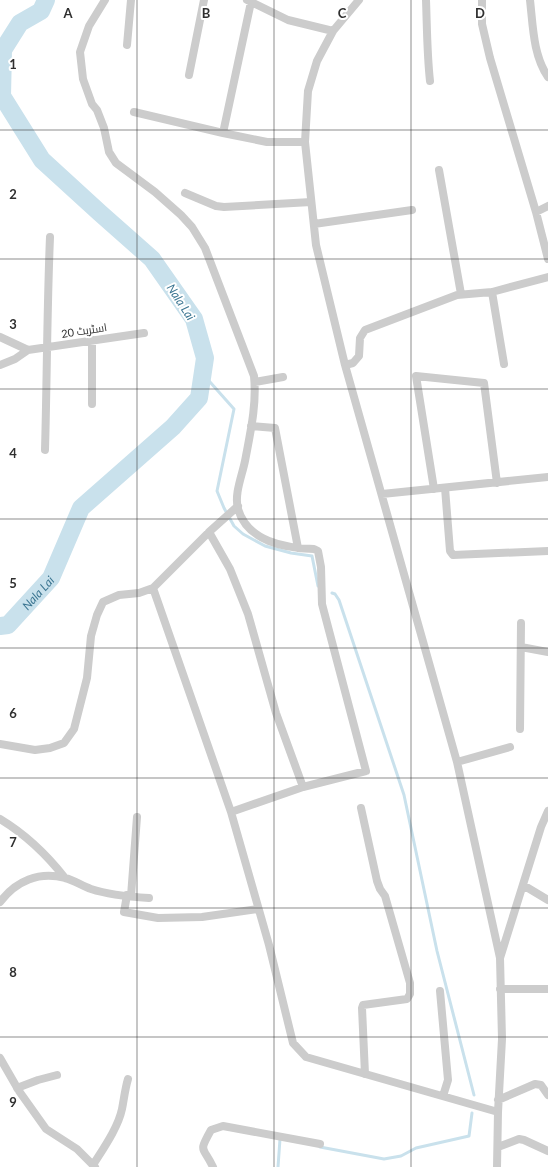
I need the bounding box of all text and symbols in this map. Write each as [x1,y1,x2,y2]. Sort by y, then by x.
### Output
text: A [62,5,73,21]
text: B [202,5,211,21]
text: C [338,5,347,21]
text: D [475,5,485,21]
text: 1 [9,56,17,72]
text: 2 [9,186,17,202]
water label: Nala Lai [164,281,198,323]
text: 3 [9,316,17,332]
street label: اسٹریٹ 20 [60,320,108,341]
text: 4 [9,445,17,461]
water label: Nala Lai [18,572,57,613]
text: 5 [9,575,17,591]
text: 6 [9,705,17,721]
text: 7 [9,834,17,850]
text: 8 [9,964,17,980]
text: 9 [9,1094,17,1110]

